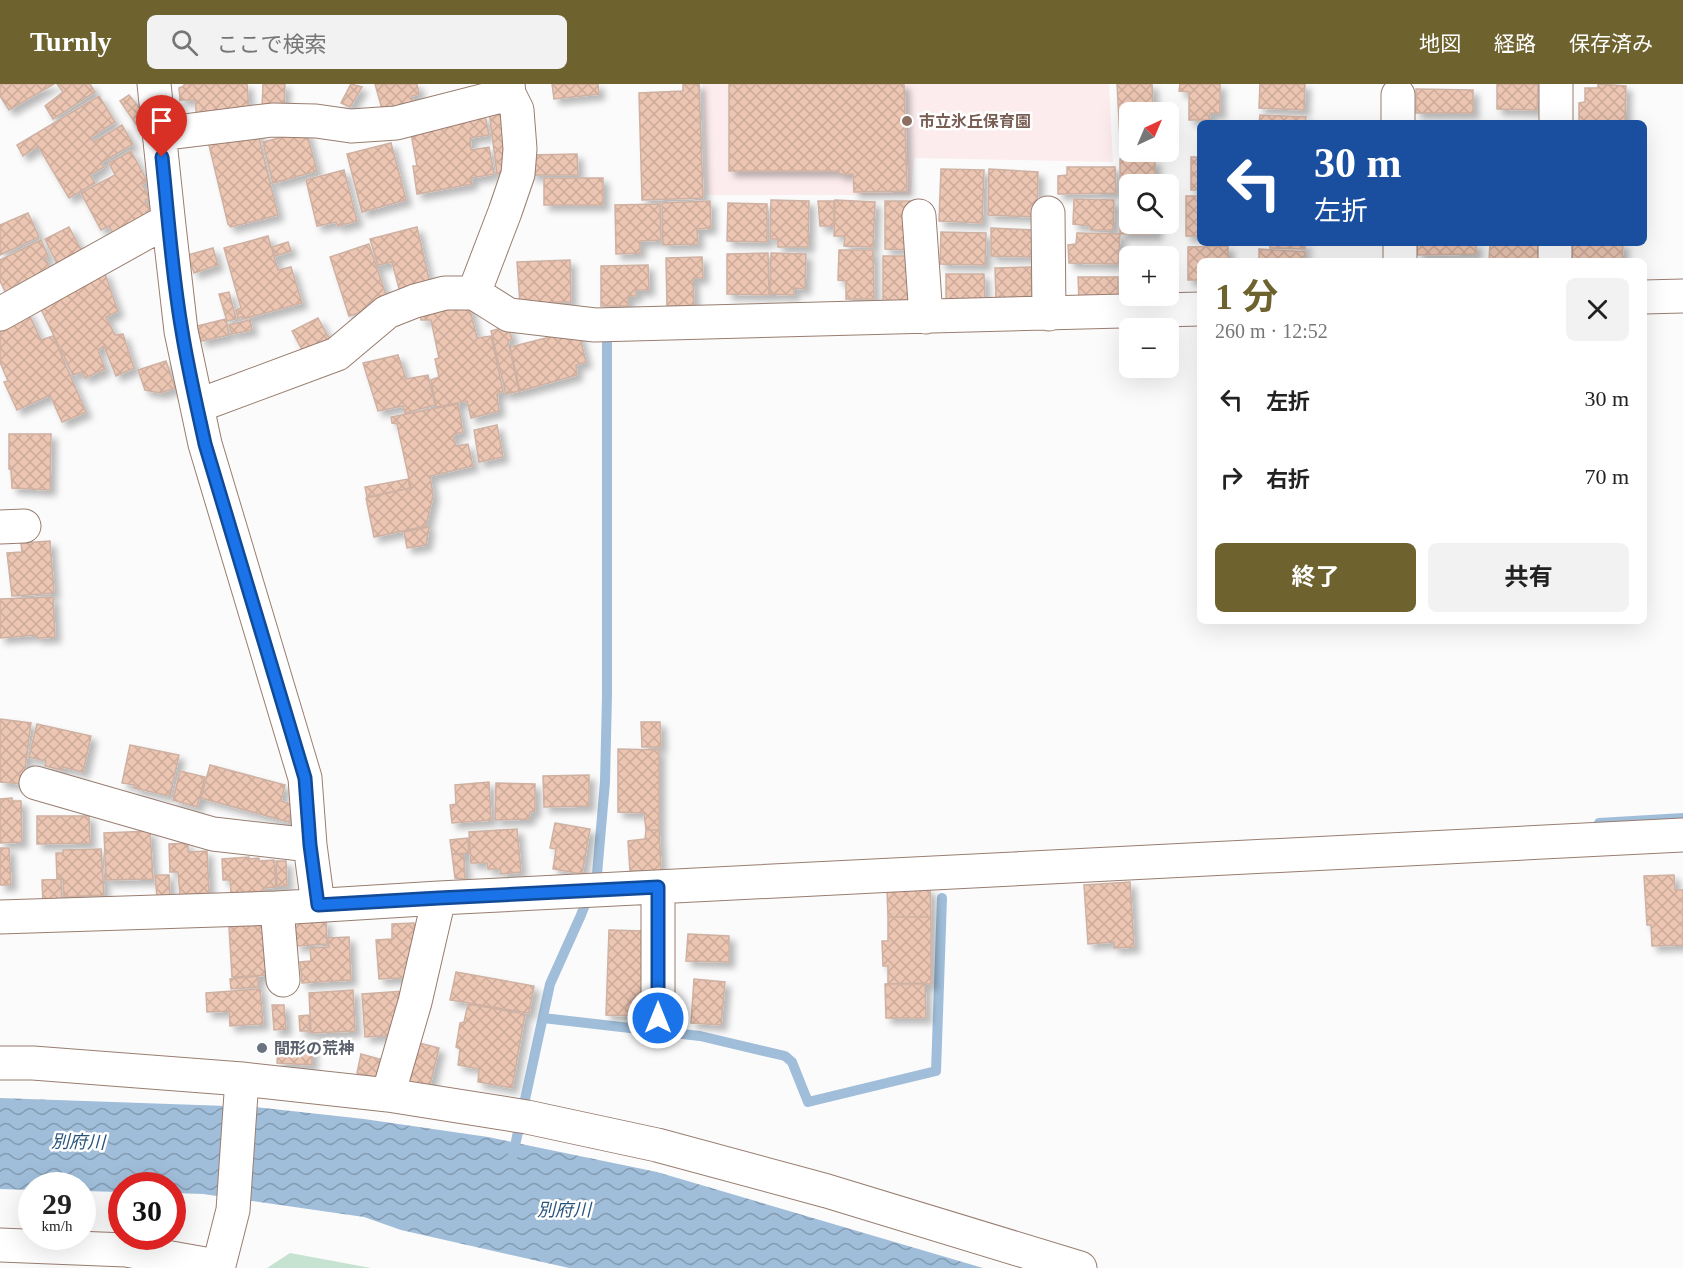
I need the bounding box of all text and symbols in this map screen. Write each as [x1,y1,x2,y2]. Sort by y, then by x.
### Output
search box [147,15,567,69]
text: Turnly [30,26,111,57]
icon: search [168,26,201,59]
text: ここで検索 [216,32,326,57]
text: 地図 [1419,32,1461,56]
text: 経路 [1494,32,1536,56]
text: 保存済み [1569,32,1653,56]
pin [136,95,187,157]
north arrow [1119,102,1179,162]
map controls [1119,102,1179,378]
icon: arrive [145,104,178,137]
place label: 市立氷丘保育園 [919,113,1031,130]
marker: 市立氷丘保育園 [900,114,914,128]
text: 30 m [1314,140,1402,186]
icon: left [1215,144,1293,222]
button: search [1119,174,1179,234]
text: 左折 [1314,196,1368,226]
button: + [1119,246,1179,306]
text: 1 分 [1215,277,1278,317]
button: close [1566,278,1629,341]
button: − [1119,318,1179,378]
text: 260 m · 12:52 [1215,320,1328,342]
icon: left [1215,383,1248,416]
text: 30 m [1584,386,1629,411]
text: 左折 [1266,389,1310,414]
icon: right [1215,461,1248,494]
text: 70 m [1584,464,1629,489]
text: 右折 [1266,467,1310,492]
button: 終了 [1215,543,1416,612]
button: 共有 [1428,543,1629,612]
position arrow [626,986,690,1050]
place label: 間形の荒神 [274,1039,354,1057]
marker: 間形の荒神 [255,1041,269,1055]
water label: 別府川 [51,1132,107,1153]
speed limit sign: 30 [108,1172,186,1250]
text: 29 [42,1187,72,1220]
water label: 別府川 [537,1200,593,1220]
text: km/h [42,1218,72,1234]

